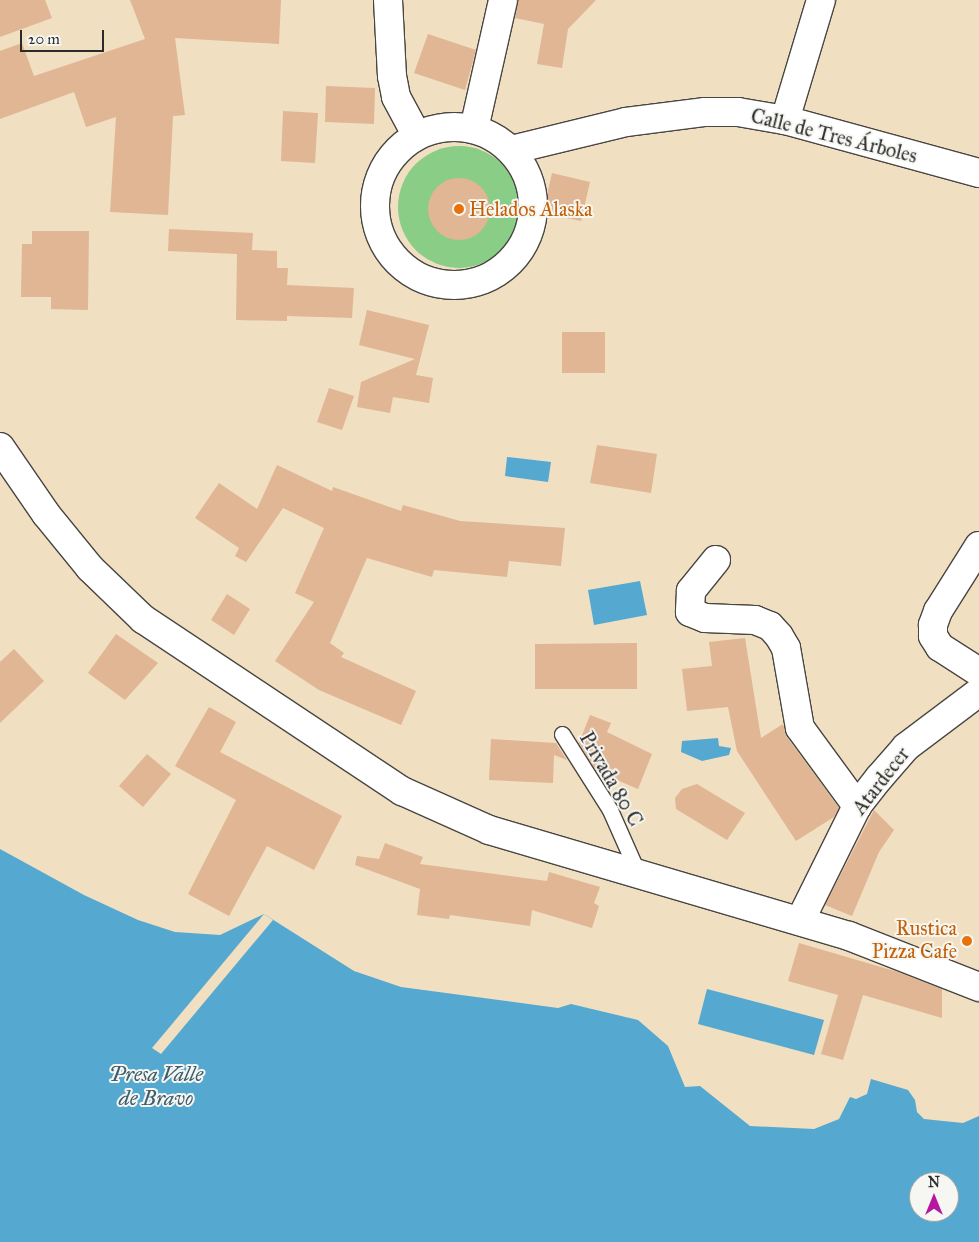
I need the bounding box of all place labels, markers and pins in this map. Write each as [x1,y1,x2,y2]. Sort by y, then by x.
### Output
place label: Helados Alaska [469,197,592,221]
marker: Helados Alaska [453,203,465,215]
place label: Rustica Pizza Cafe [872,917,957,964]
marker: Rustica Pizza Cafe [961,935,973,947]

